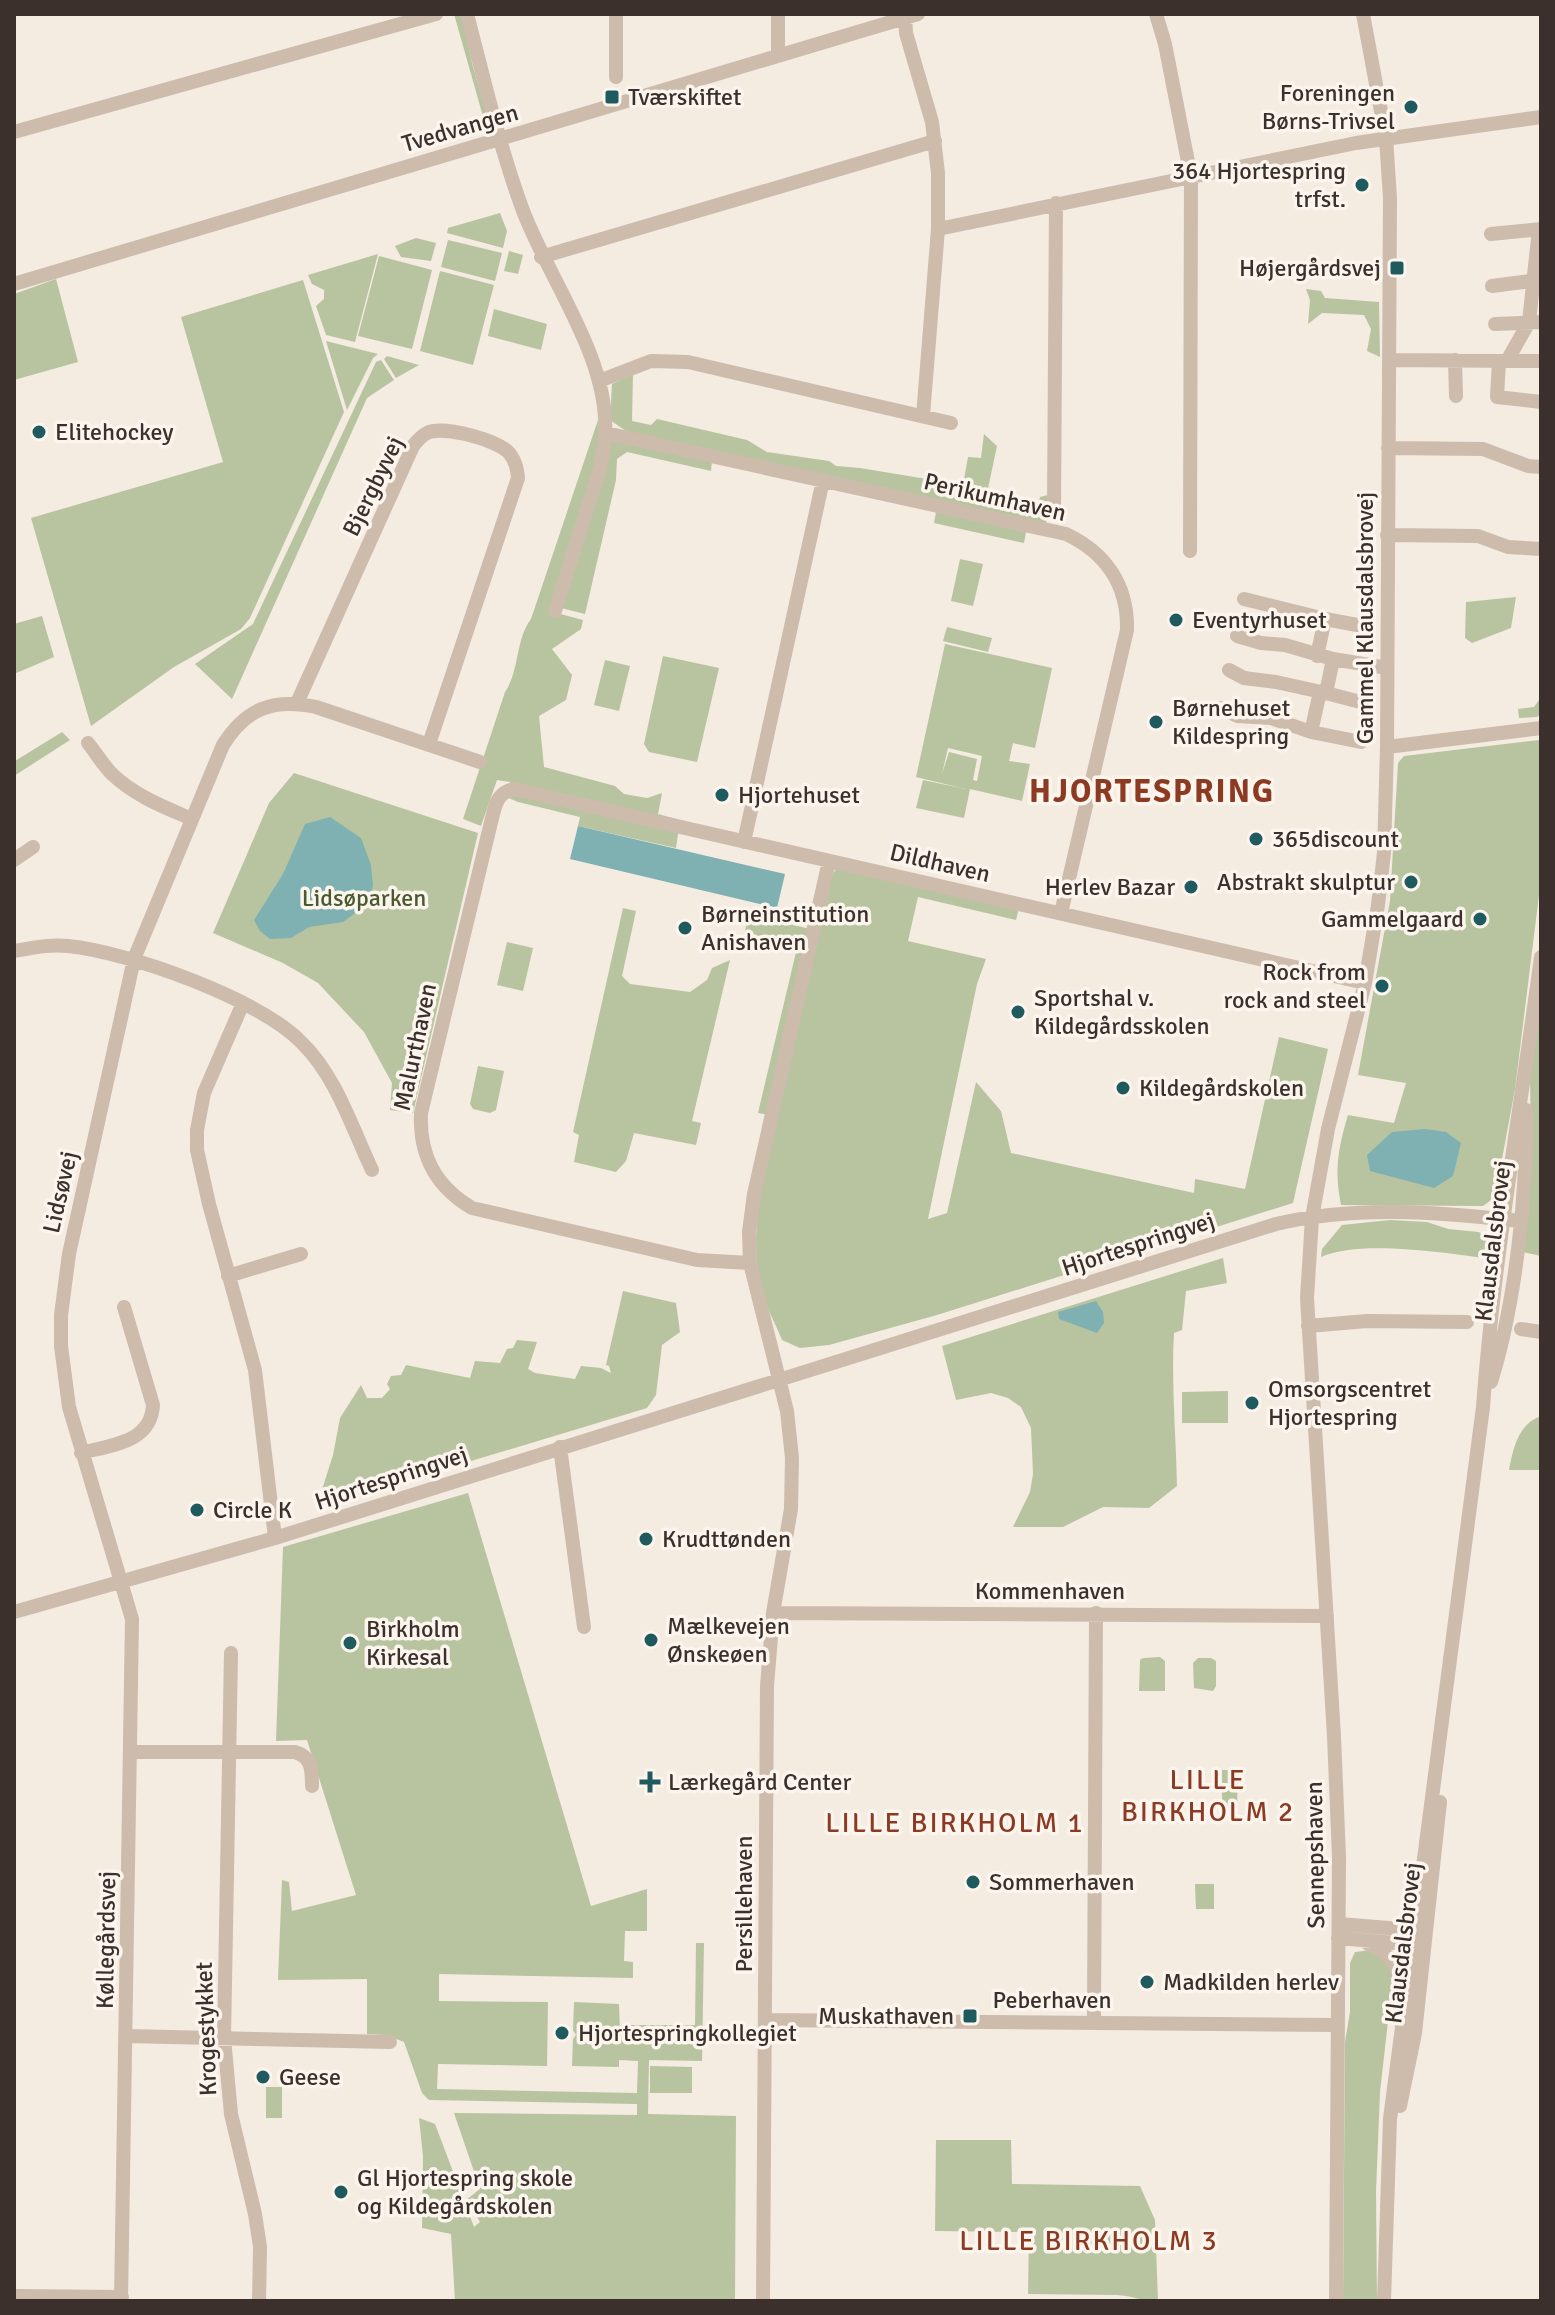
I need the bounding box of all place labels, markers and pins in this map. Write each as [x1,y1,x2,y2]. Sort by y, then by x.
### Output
place label: Foreningen Børns-Trivsel [1262,78,1395,136]
place label: Tværskiftet [628,82,742,112]
marker: Tværskiftet [603,88,621,106]
marker: Foreningen Børns-Trivsel [1402,98,1420,116]
place label: 364 Hjortespring trfst. [1172,156,1346,214]
marker: 364 Hjortespring trfst. [1353,176,1371,194]
place label: Højergårdsvej [1239,253,1381,283]
marker: Højergårdsvej [1388,259,1406,277]
place label: Elitehockey [55,417,173,447]
marker: Elitehockey [30,423,48,441]
place label: Eventyrhuset [1192,605,1327,635]
marker: Eventyrhuset [1167,611,1185,629]
place label: Børnehuset Kildespring [1172,693,1290,751]
marker: Børnehuset Kildespring [1147,713,1165,731]
place label: Hjortehuset [738,780,860,810]
marker: Hjortehuset [713,786,731,804]
place label: 365discount [1272,824,1399,854]
marker: 365discount [1247,830,1265,848]
place label: Abstrakt skulptur [1217,867,1395,897]
place label: Herlev Bazar [1045,872,1175,902]
marker: Abstrakt skulptur [1402,873,1420,891]
marker: Herlev Bazar [1182,878,1200,896]
place label: Børneinstitution Anishaven [701,899,869,957]
place label: Gammelgaard [1321,904,1464,934]
marker: Gammelgaard [1471,910,1489,928]
marker: Børneinstitution Anishaven [676,919,694,937]
place label: Rock from rock and steel [1224,957,1366,1015]
marker: Rock from rock and steel [1373,977,1391,995]
place label: Sportshal v. Kildegårdsskolen [1034,983,1210,1041]
marker: Sportshal v. Kildegårdsskolen [1009,1003,1027,1021]
place label: Kildegårdskolen [1139,1073,1304,1103]
marker: Kildegårdskolen [1114,1079,1132,1097]
place label: Omsorgscentret Hjortespring [1268,1374,1431,1432]
marker: Omsorgscentret Hjortespring [1243,1394,1261,1412]
place label: Circle K [213,1495,292,1525]
marker: Circle K [188,1501,206,1519]
place label: Krudttønden [662,1524,791,1554]
marker: Krudttønden [637,1530,655,1548]
place label: Mælkevejen Ønskeøen [667,1611,790,1669]
place label: Birkholm Kirkesal [366,1614,460,1672]
marker: Mælkevejen Ønskeøen [642,1631,660,1649]
marker: Birkholm Kirkesal [341,1634,359,1652]
place label: Lærkegård Center [668,1767,852,1797]
marker: Lærkegård Center [639,1771,661,1793]
place label: Sommerhaven [989,1867,1134,1897]
marker: Sommerhaven [964,1873,982,1891]
place label: Madkilden herlev [1163,1967,1339,1997]
marker: Madkilden herlev [1138,1973,1156,1991]
place label: Muskathaven [818,2001,954,2031]
marker: Muskathaven [961,2007,979,2025]
place label: Hjortespringkollegiet [578,2018,797,2048]
marker: Hjortespringkollegiet [553,2024,571,2042]
place label: Geese [279,2062,341,2092]
marker: Geese [254,2068,272,2086]
place label: Gl Hjortespring skole og Kildegårdskolen [357,2163,573,2221]
marker: Gl Hjortespring skole og Kildegårdskolen [332,2183,350,2201]

